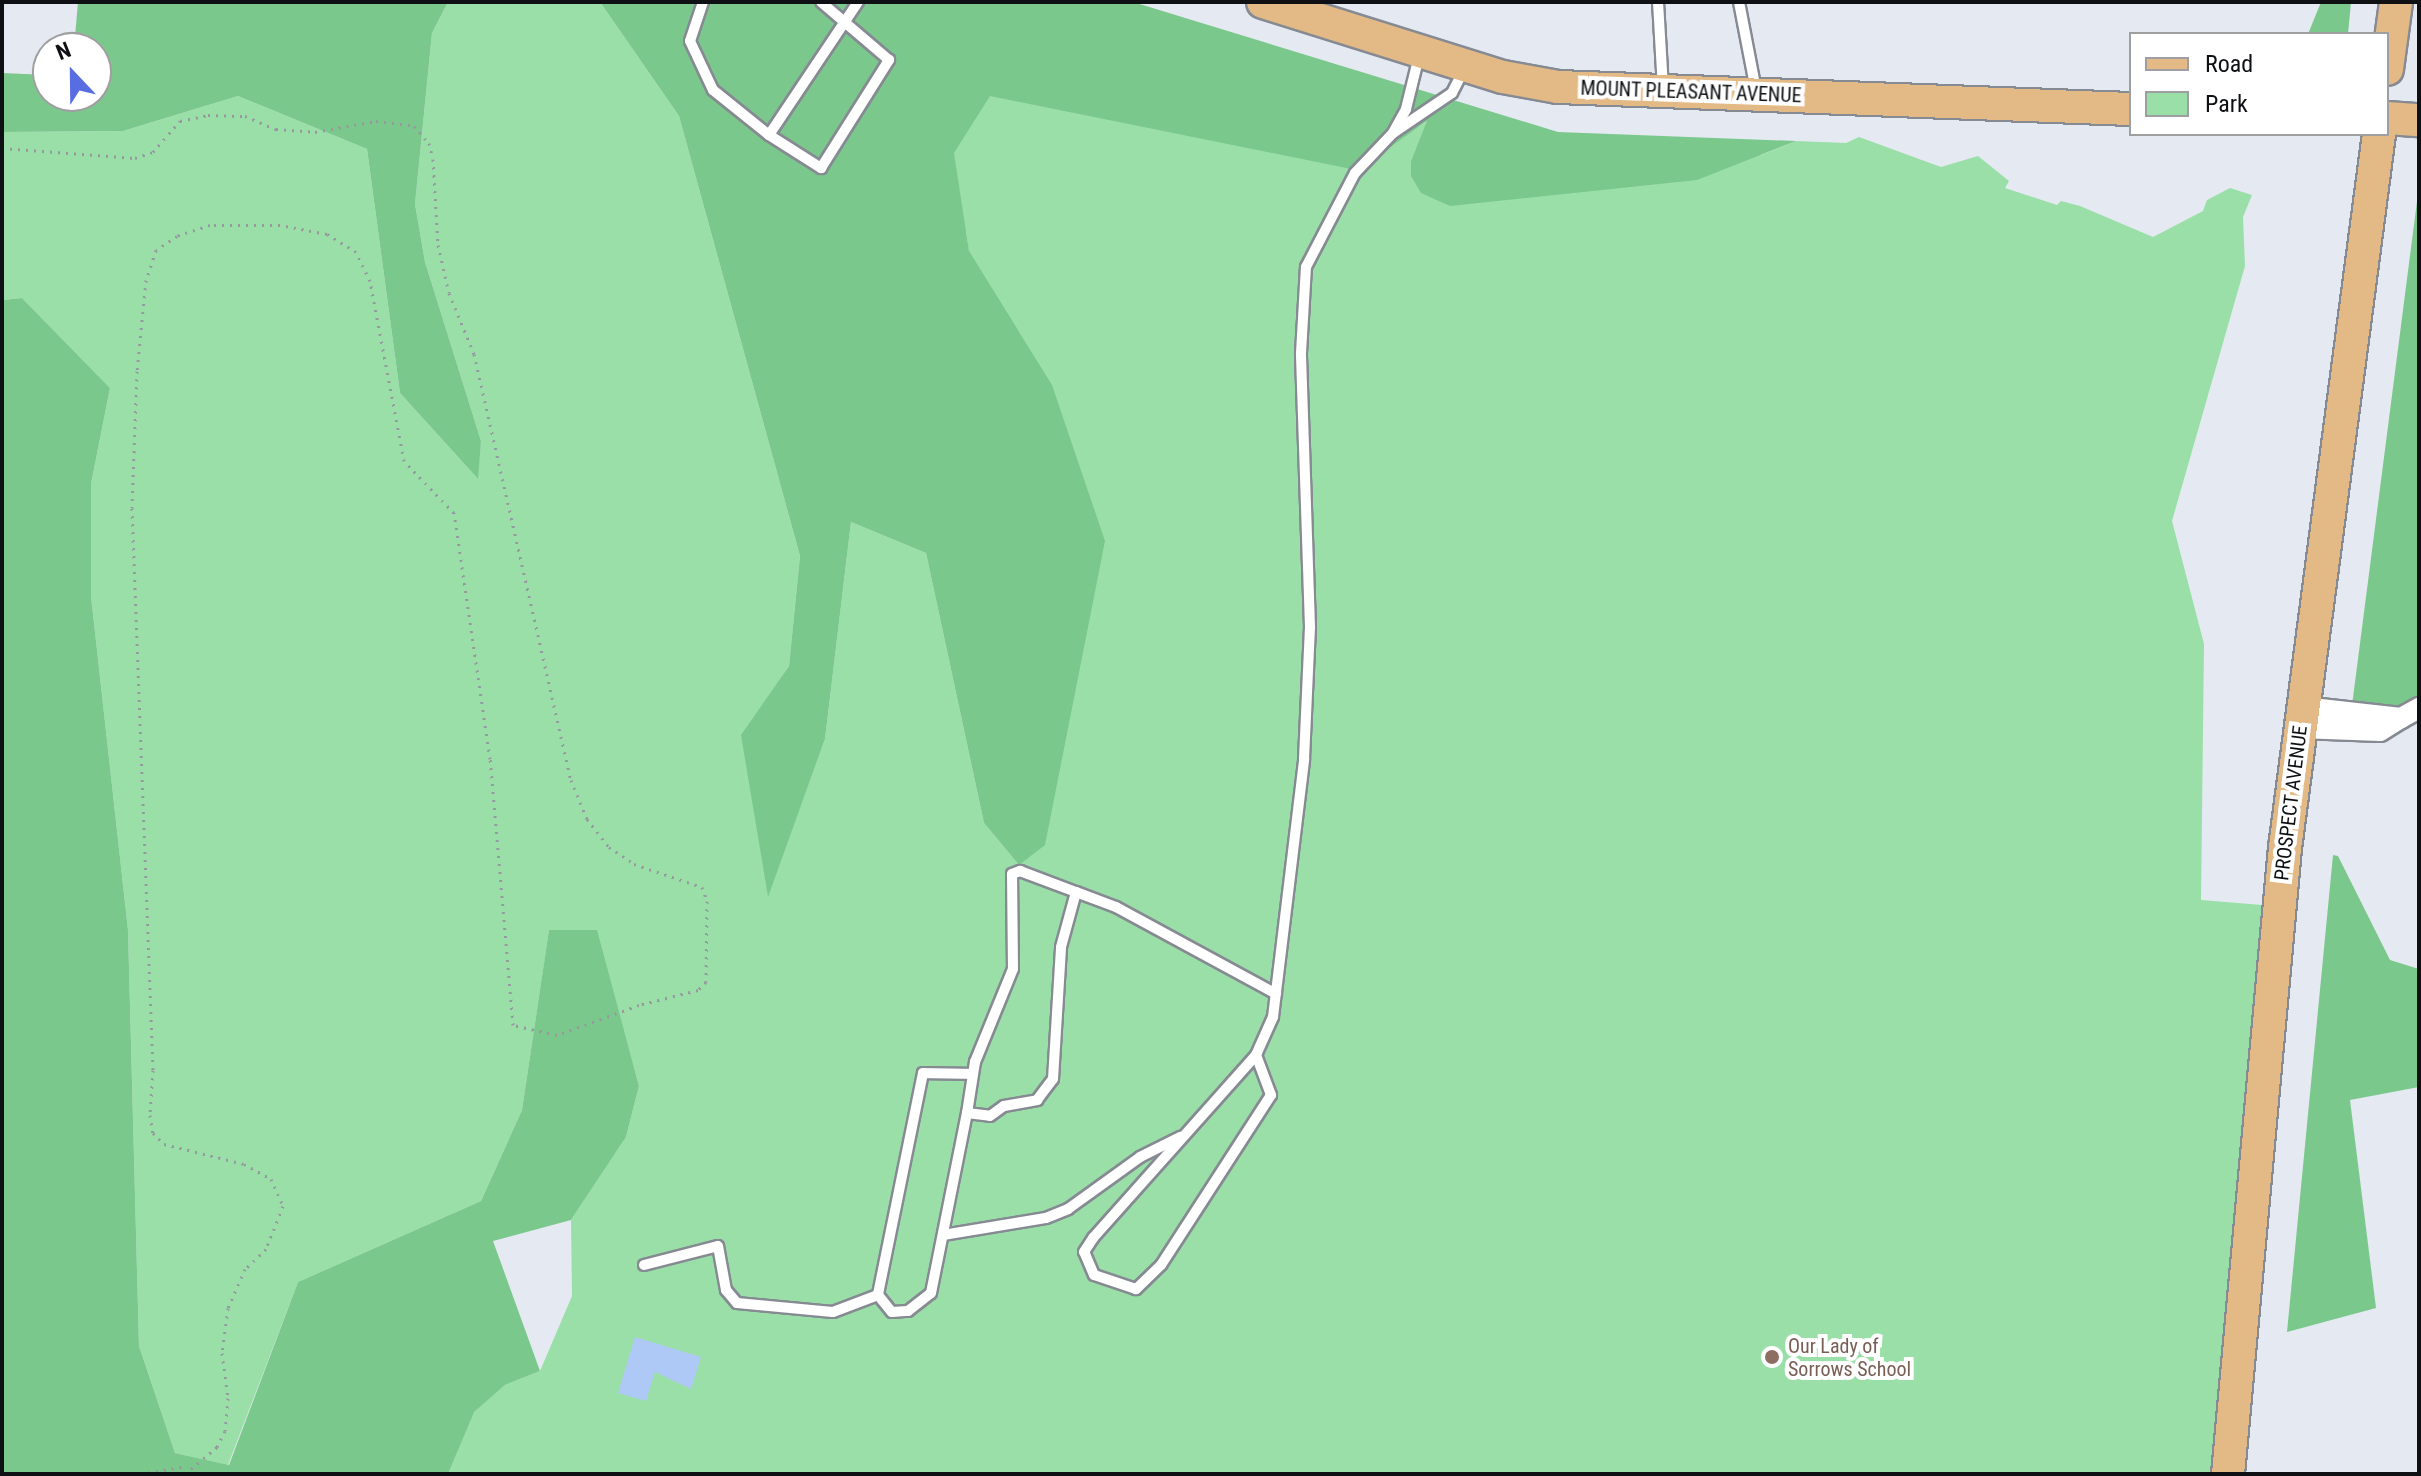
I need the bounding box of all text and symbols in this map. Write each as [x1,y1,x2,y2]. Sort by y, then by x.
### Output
north arrow [32,32,112,112]
legend [2129,32,2389,136]
text: N [53,37,74,65]
text: Road [2205,50,2253,78]
street label: MOUNT PLEASANT AVENUE [1580,76,1802,108]
text: Park [2205,90,2248,118]
street label: PROSPECT AVENUE [2270,724,2312,882]
place label: Our Lady of Sorrows School [1788,1334,1911,1381]
marker: Our Lady of Sorrows School [1763,1348,1781,1366]

